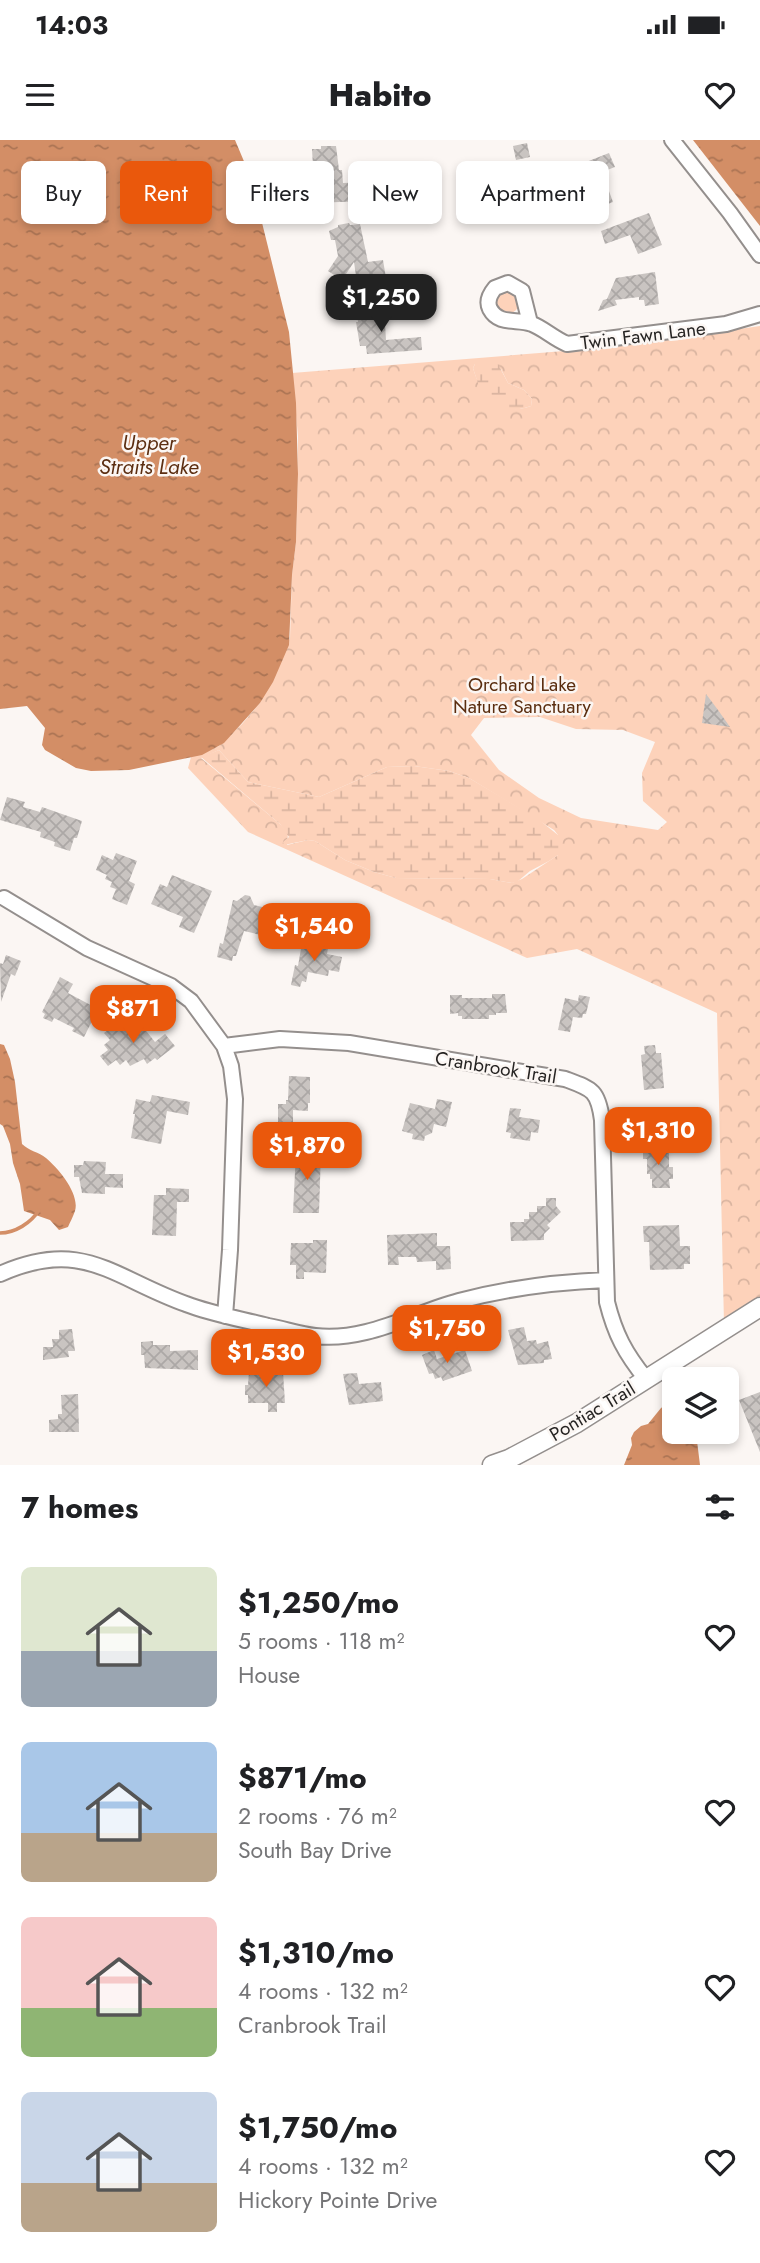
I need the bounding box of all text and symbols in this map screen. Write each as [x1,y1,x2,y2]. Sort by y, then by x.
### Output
text: 14:03 [35,6,108,44]
text: Habito [328,72,432,118]
icon: menu [21,76,59,114]
icon: heart [701,76,739,114]
chip: Buy [21,161,106,224]
chip: Rent [120,161,212,224]
chip: Filters [226,161,334,224]
chip: New [348,161,442,224]
chip: Apartment [456,161,609,224]
pin: $1,250 [324,274,438,334]
text: $1,250 [342,280,420,314]
street label: Twin Fawn Lane [579,314,707,357]
water label: Upper Straits Lake [99,428,199,482]
park label: Orchard Lake Nature Sanctuary [453,671,592,720]
pin: $1,540 [257,904,371,963]
text: $1,540 [274,909,354,943]
pin: $871 [92,986,174,1045]
text: $871 [106,991,160,1025]
street label: Cranbrook Trail [433,1045,559,1090]
pin: $1,310 [601,1108,715,1167]
text: $1,310 [621,1113,695,1147]
pin: $1,870 [250,1122,364,1182]
text: $1,870 [269,1128,345,1162]
pin: $1,750 [390,1306,504,1365]
text: $1,750 [408,1311,486,1345]
pin: $1,530 [209,1330,323,1389]
text: $1,530 [227,1335,305,1369]
map controls [662,1367,739,1444]
button: layers [662,1367,739,1444]
street label: Pontiac Trail [544,1375,640,1448]
text: 7 homes [21,1486,138,1529]
icon: filters [701,1488,739,1526]
text: $1,250/mo [238,1581,399,1624]
icon: home [77,1595,161,1679]
icon: heart [701,1618,739,1656]
text: 5 rooms · 118 m² [238,1624,405,1658]
text: House [238,1658,300,1692]
text: $871/mo [238,1756,367,1799]
icon: home [77,1770,161,1854]
icon: heart [701,1793,739,1831]
text: 2 rooms · 76 m² [238,1799,397,1833]
text: South Bay Drive [238,1833,392,1867]
text: $1,310/mo [238,1931,394,1974]
icon: home [77,1945,161,2029]
icon: heart [701,1968,739,2006]
text: 4 rooms · 132 m² [238,1974,408,2008]
text: Cranbrook Trail [238,2008,387,2042]
text: $1,750/mo [238,2106,397,2149]
icon: home [77,2120,161,2204]
icon: heart [701,2143,739,2181]
text: 4 rooms · 132 m² [238,2149,408,2183]
text: Hickory Pointe Drive [238,2183,437,2217]

